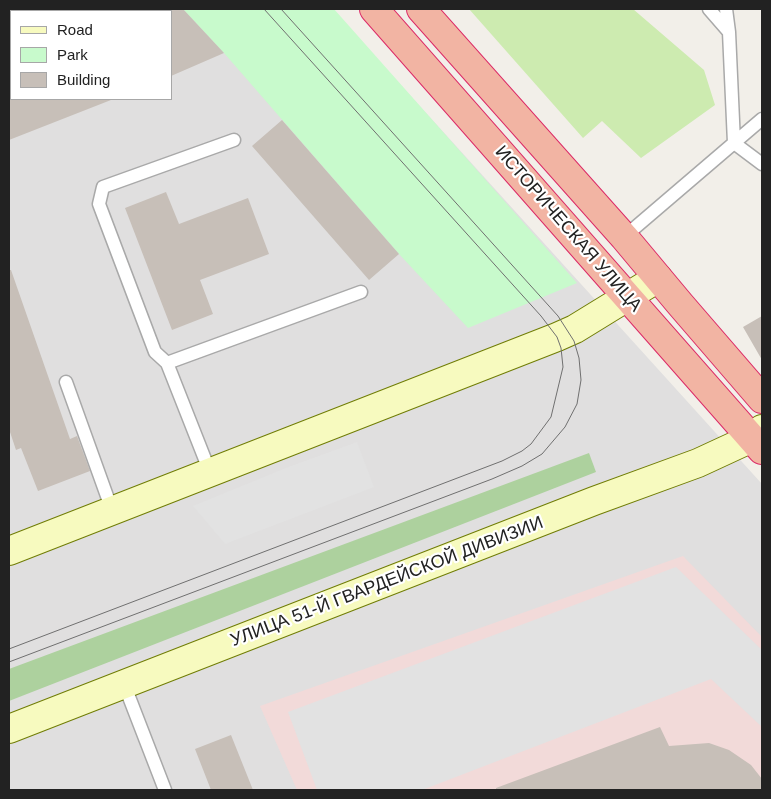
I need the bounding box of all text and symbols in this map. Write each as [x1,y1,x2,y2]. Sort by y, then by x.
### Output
legend [10,10,172,100]
text: Road [57,21,93,38]
text: Park [57,46,88,63]
text: Building [57,71,110,88]
street label: ИСТОРИЧЕСКАЯ УЛИЦА [490,142,646,316]
street label: УЛИЦА 51-Й ГВАРДЕЙСКОЙ ДИВИЗИИ [228,512,546,652]

